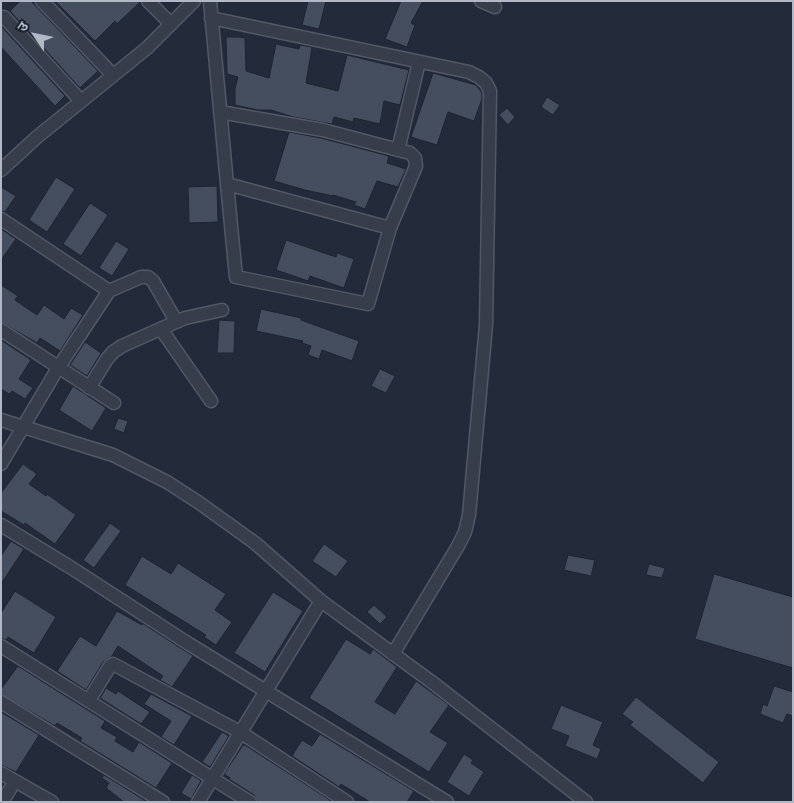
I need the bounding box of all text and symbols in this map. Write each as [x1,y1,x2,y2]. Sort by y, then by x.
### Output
north arrow [10,10,60,60]
text: उ [11,17,33,36]

